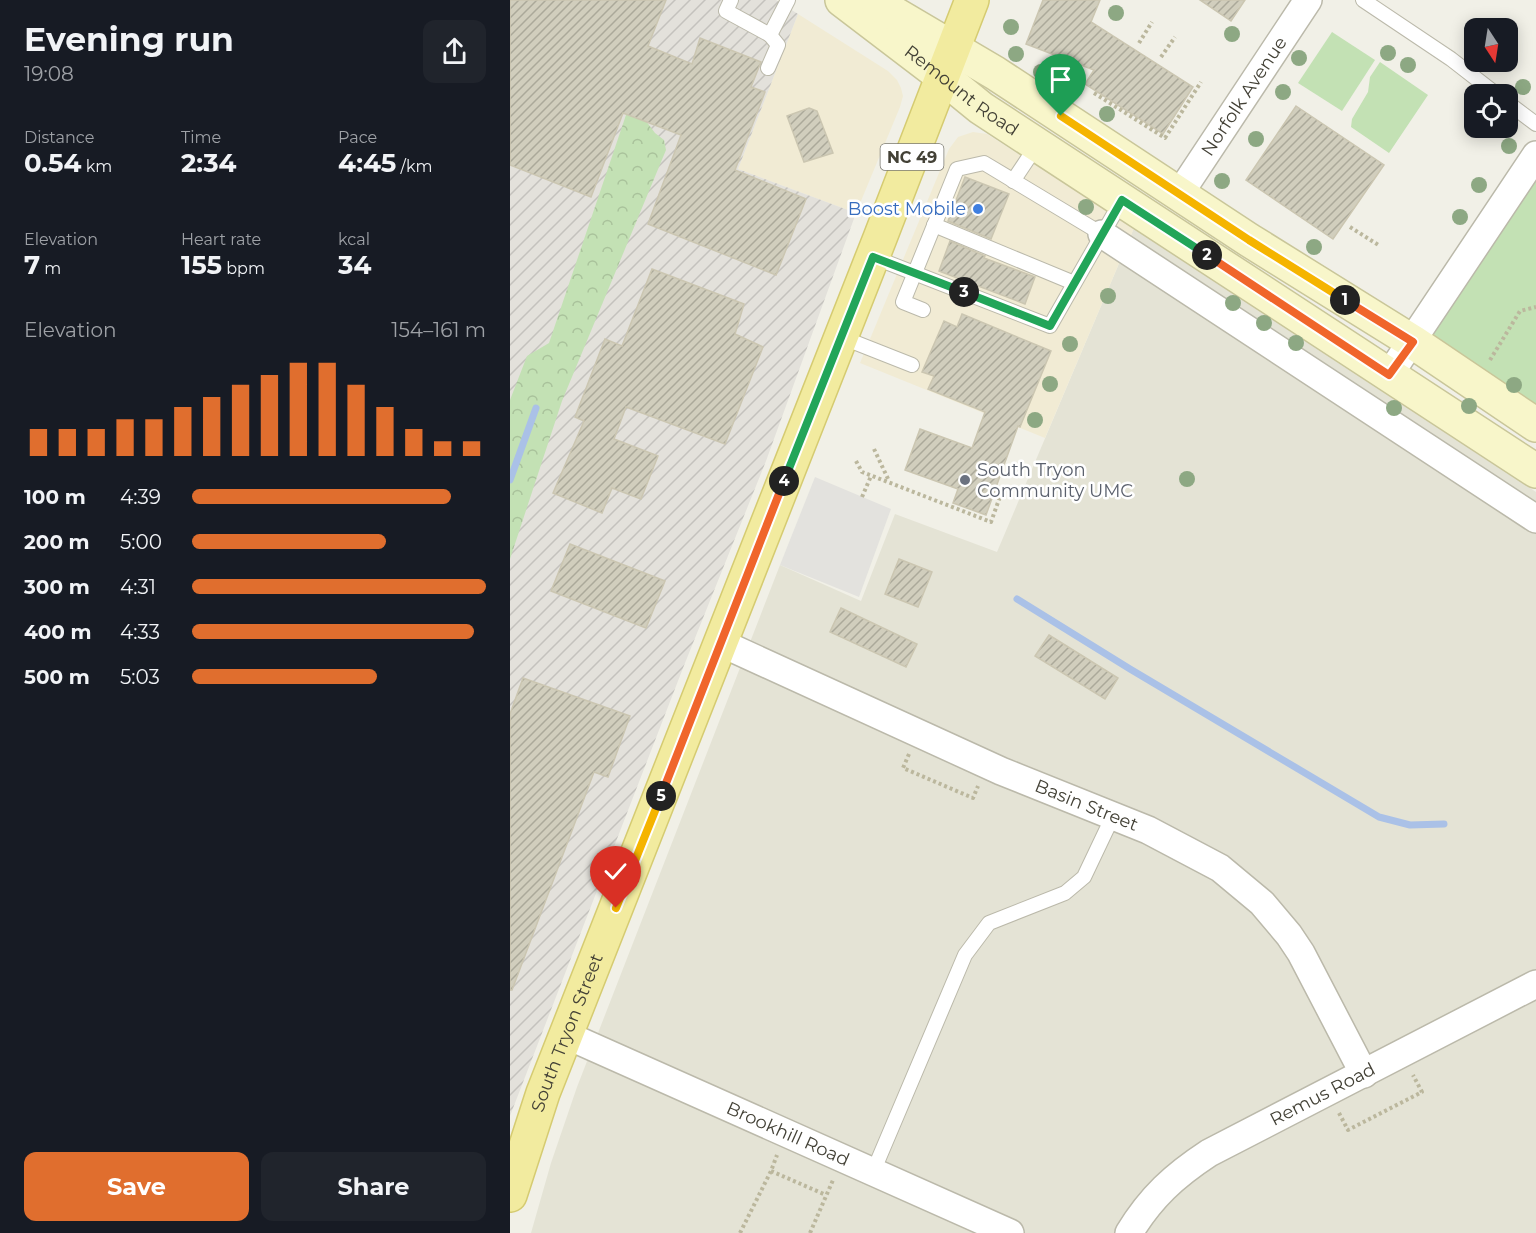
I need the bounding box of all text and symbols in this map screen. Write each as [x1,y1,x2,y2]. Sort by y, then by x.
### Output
north arrow [1464,18,1518,72]
map controls [1464,18,1518,138]
text: Evening run [24,19,234,59]
button: share [423,20,486,83]
street label: Norfolk Avenue [1197,32,1292,160]
street label: Remount Road [900,40,1023,141]
pin [1035,54,1086,116]
text: 19:08 [24,62,74,86]
icon: arrive [1044,63,1077,96]
button: locate [1464,84,1518,138]
text: Distance [24,128,94,147]
text: Time [181,128,221,147]
text: Pace [338,128,377,147]
road number: NC 49 [880,144,944,170]
text: 0.54 [24,147,82,179]
text: 2:34 [181,147,236,179]
text: 4:45 [338,147,396,179]
text: km [82,157,112,176]
text: /km [396,157,432,176]
place label: Boost Mobile [848,198,966,220]
marker: Boost Mobile [971,202,985,216]
text: Elevation [24,230,98,249]
text: Heart rate [181,230,261,249]
text: kcal [338,230,370,249]
pin: 2 [1192,240,1222,270]
text: 2 [1202,245,1212,264]
text: 7 [24,249,40,281]
text: 155 [181,249,222,281]
text: 34 [338,249,371,281]
text: m [40,259,61,278]
text: bpm [222,259,265,278]
pin: 3 [949,277,979,307]
text: 3 [959,282,969,301]
pin: 1 [1330,285,1360,315]
text: 1 [1342,290,1348,309]
text: Elevation [24,318,116,342]
text: 154–161 m [391,318,486,342]
place label: South Tryon Community UMC [977,459,1133,502]
pin: 4 [769,466,799,496]
text: 4 [778,471,790,490]
marker: South Tryon Community UMC [958,473,972,487]
text: 100 m [24,485,86,509]
text: 4:39 [120,485,161,509]
text: 200 m [24,530,90,554]
text: 5:00 [120,530,162,554]
text: 300 m [24,575,90,599]
text: 4:31 [120,575,156,599]
text: 400 m [24,620,92,644]
text: 4:33 [120,620,160,644]
text: 500 m [24,665,90,689]
text: 5:03 [120,665,160,689]
street label: Basin Street [1032,775,1141,836]
pin: 5 [646,781,676,811]
text: 5 [656,786,666,805]
pin [590,846,641,908]
icon: check [599,855,632,888]
street label: South Tryon Street [527,951,608,1115]
street label: Remus Road [1266,1058,1379,1131]
street label: Brookhill Road [723,1097,853,1171]
button: Save [24,1152,249,1221]
button: Share [261,1152,486,1221]

